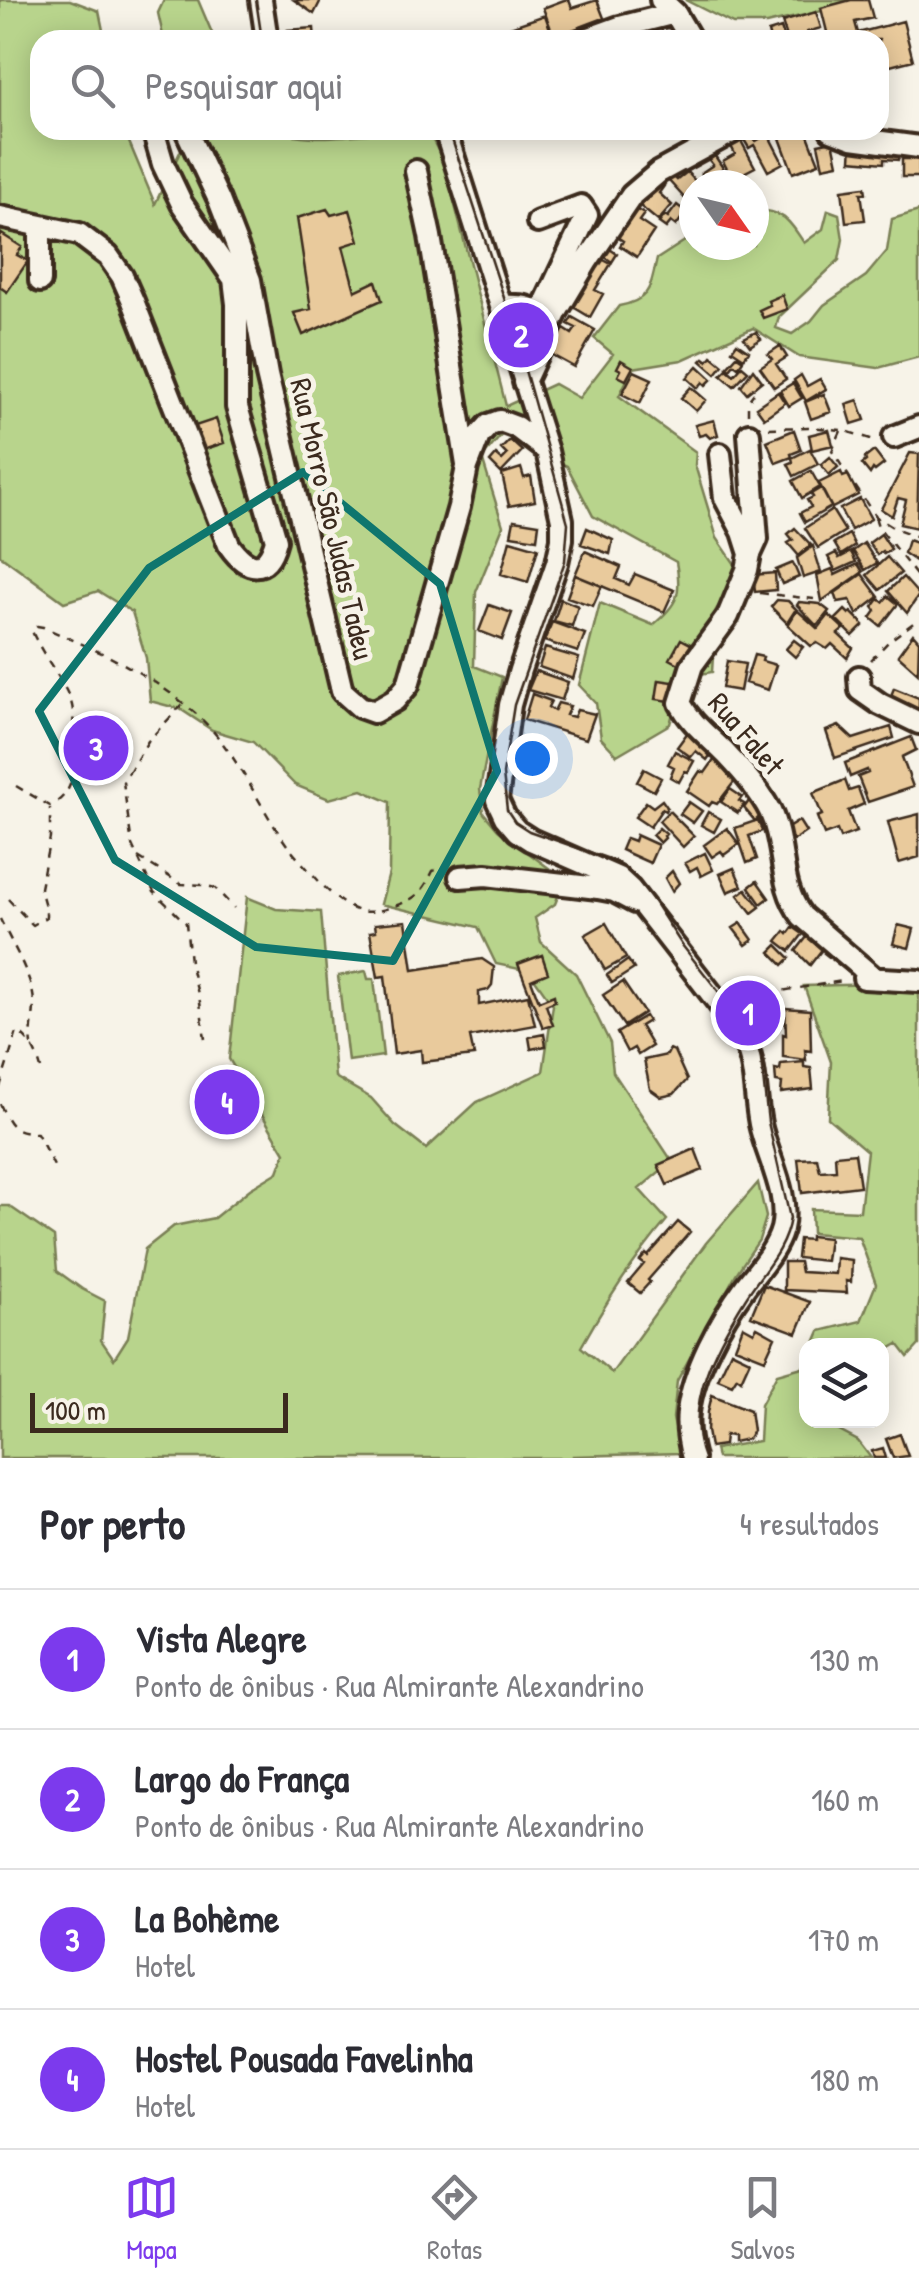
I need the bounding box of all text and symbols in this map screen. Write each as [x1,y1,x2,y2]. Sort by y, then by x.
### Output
search box [30,30,889,140]
icon: search [65,58,120,113]
text: Pesquisar aqui [145,59,343,111]
north arrow [679,170,769,260]
pin: 2 [488,298,554,372]
street label: Rua Morro São Judas Tadeu [281,374,385,663]
street label: Rua Falet [700,683,794,784]
pin: 3 [64,710,128,786]
your location [507,733,558,784]
pin: 1 [716,976,780,1050]
pin: 4 [194,1064,260,1140]
map controls [799,1338,889,1428]
button: layers [799,1338,889,1428]
scale bar [30,1388,288,1432]
text: 100 m [45,1391,106,1429]
text: Por perto [40,1495,185,1552]
text: 4 resultados [740,1502,879,1545]
text: Vista Alegre [135,1612,307,1664]
text: 1 [67,1638,78,1681]
text: 130 m [810,1638,879,1681]
text: Ponto de ônibus · Rua Almirante Alexandrino [135,1664,644,1707]
text: Largo do França [135,1752,349,1804]
text: 2 [65,1778,80,1821]
text: 160 m [811,1778,879,1821]
text: Ponto de ônibus · Rua Almirante Alexandrino [135,1804,644,1847]
text: La Bohème [135,1892,279,1944]
text: 3 [65,1918,80,1961]
text: 170 m [808,1918,879,1961]
text: Hotel [135,1944,195,1987]
text: Hostel Pousada Favelinha [135,2032,473,2084]
text: 4 [66,2058,79,2101]
text: 180 m [810,2058,879,2101]
text: Hotel [135,2084,195,2127]
tab: Mapa [124,2170,179,2268]
tab: Rotas [427,2170,482,2268]
tab: Salvos [730,2170,795,2268]

